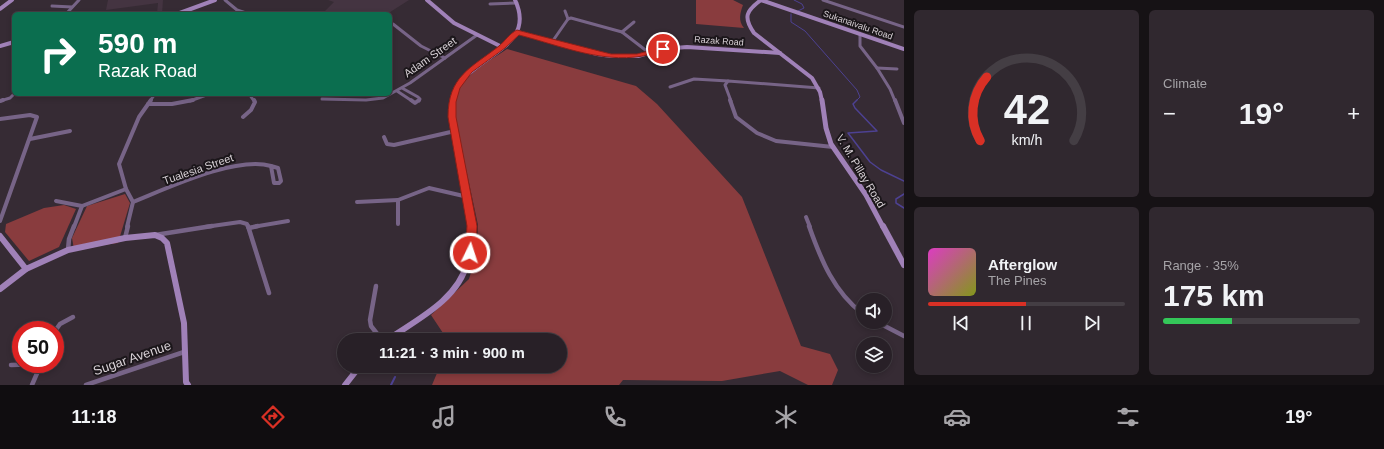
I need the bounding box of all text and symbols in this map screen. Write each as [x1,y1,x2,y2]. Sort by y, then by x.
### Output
street label: Sukanaivalu Road [822,8,894,42]
icon: right [32,28,84,80]
text: 590 m [98,28,177,59]
pin [646,32,680,66]
street label: Razak Road [694,34,744,48]
street label: Adam Street [402,35,458,79]
icon: arrive [652,38,674,60]
text: Razak Road [98,61,197,81]
text: Climate [1163,76,1207,91]
text: 42 [1003,86,1050,133]
text: 19° [1239,97,1284,130]
text: − [1163,101,1176,126]
text: + [1347,101,1360,126]
street label: V. M. Pillay Road [834,132,888,210]
text: km/h [1011,132,1042,148]
street label: Tualesia Street [161,151,235,187]
position arrow [449,232,491,274]
text: Afterglow [988,256,1057,273]
text: Range · 35% [1163,258,1239,273]
text: The Pines [988,273,1047,288]
text: 175 km [1163,279,1265,312]
map controls [856,293,892,373]
button: sound [856,293,892,329]
icon: previous [950,312,972,334]
icon: pause [1015,312,1037,334]
icon: next [1081,312,1103,334]
speed limit sign: 50 [12,321,64,373]
button: layers [856,337,892,373]
street label: Sugar Avenue [91,338,173,378]
text: 11:21 · 3 min · 900 m [379,344,525,361]
icon: directions [259,403,287,431]
icon: music [430,403,458,431]
icon: phone [601,403,629,431]
icon: climate [772,403,800,431]
icon: car [943,403,971,431]
icon: filters [1114,403,1142,431]
text: 11:18 [71,407,117,427]
text: 19° [1285,407,1312,427]

